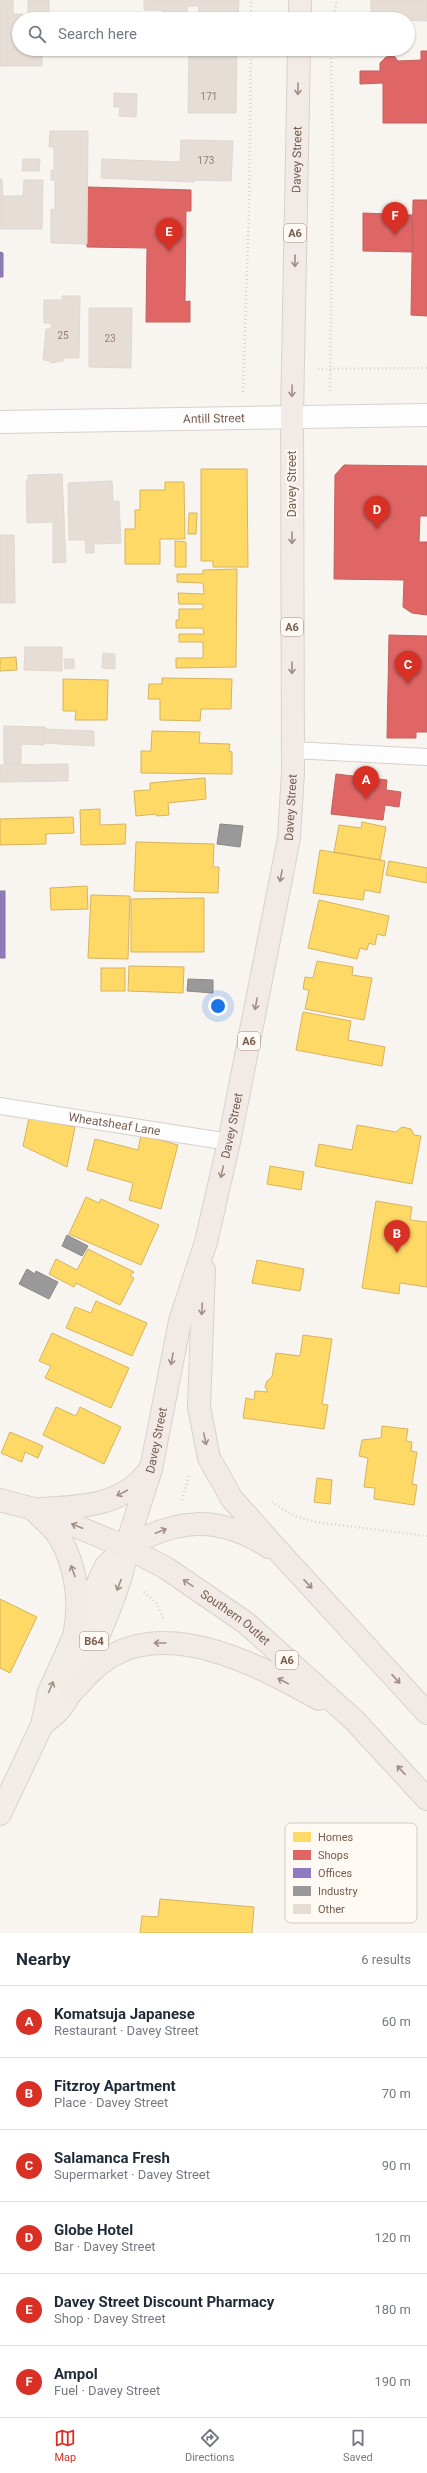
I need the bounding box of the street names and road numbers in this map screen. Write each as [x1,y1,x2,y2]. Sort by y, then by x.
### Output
street label: Davey Street [289,126,305,193]
road number: A6 [284,224,306,242]
street label: Antill Street [183,411,245,426]
street label: Davey Street [285,451,299,517]
road number: A6 [281,618,303,636]
street label: Davey Street [282,774,300,841]
road number: A6 [238,1032,260,1050]
street label: Davey Street [218,1092,246,1160]
street label: Wheatsheaf Lane [68,1110,162,1138]
street label: Davey Street [143,1406,170,1475]
street label: Southern Outlet [198,1587,273,1648]
road number: B64 [80,1632,108,1650]
road number: A6 [276,1651,298,1669]

